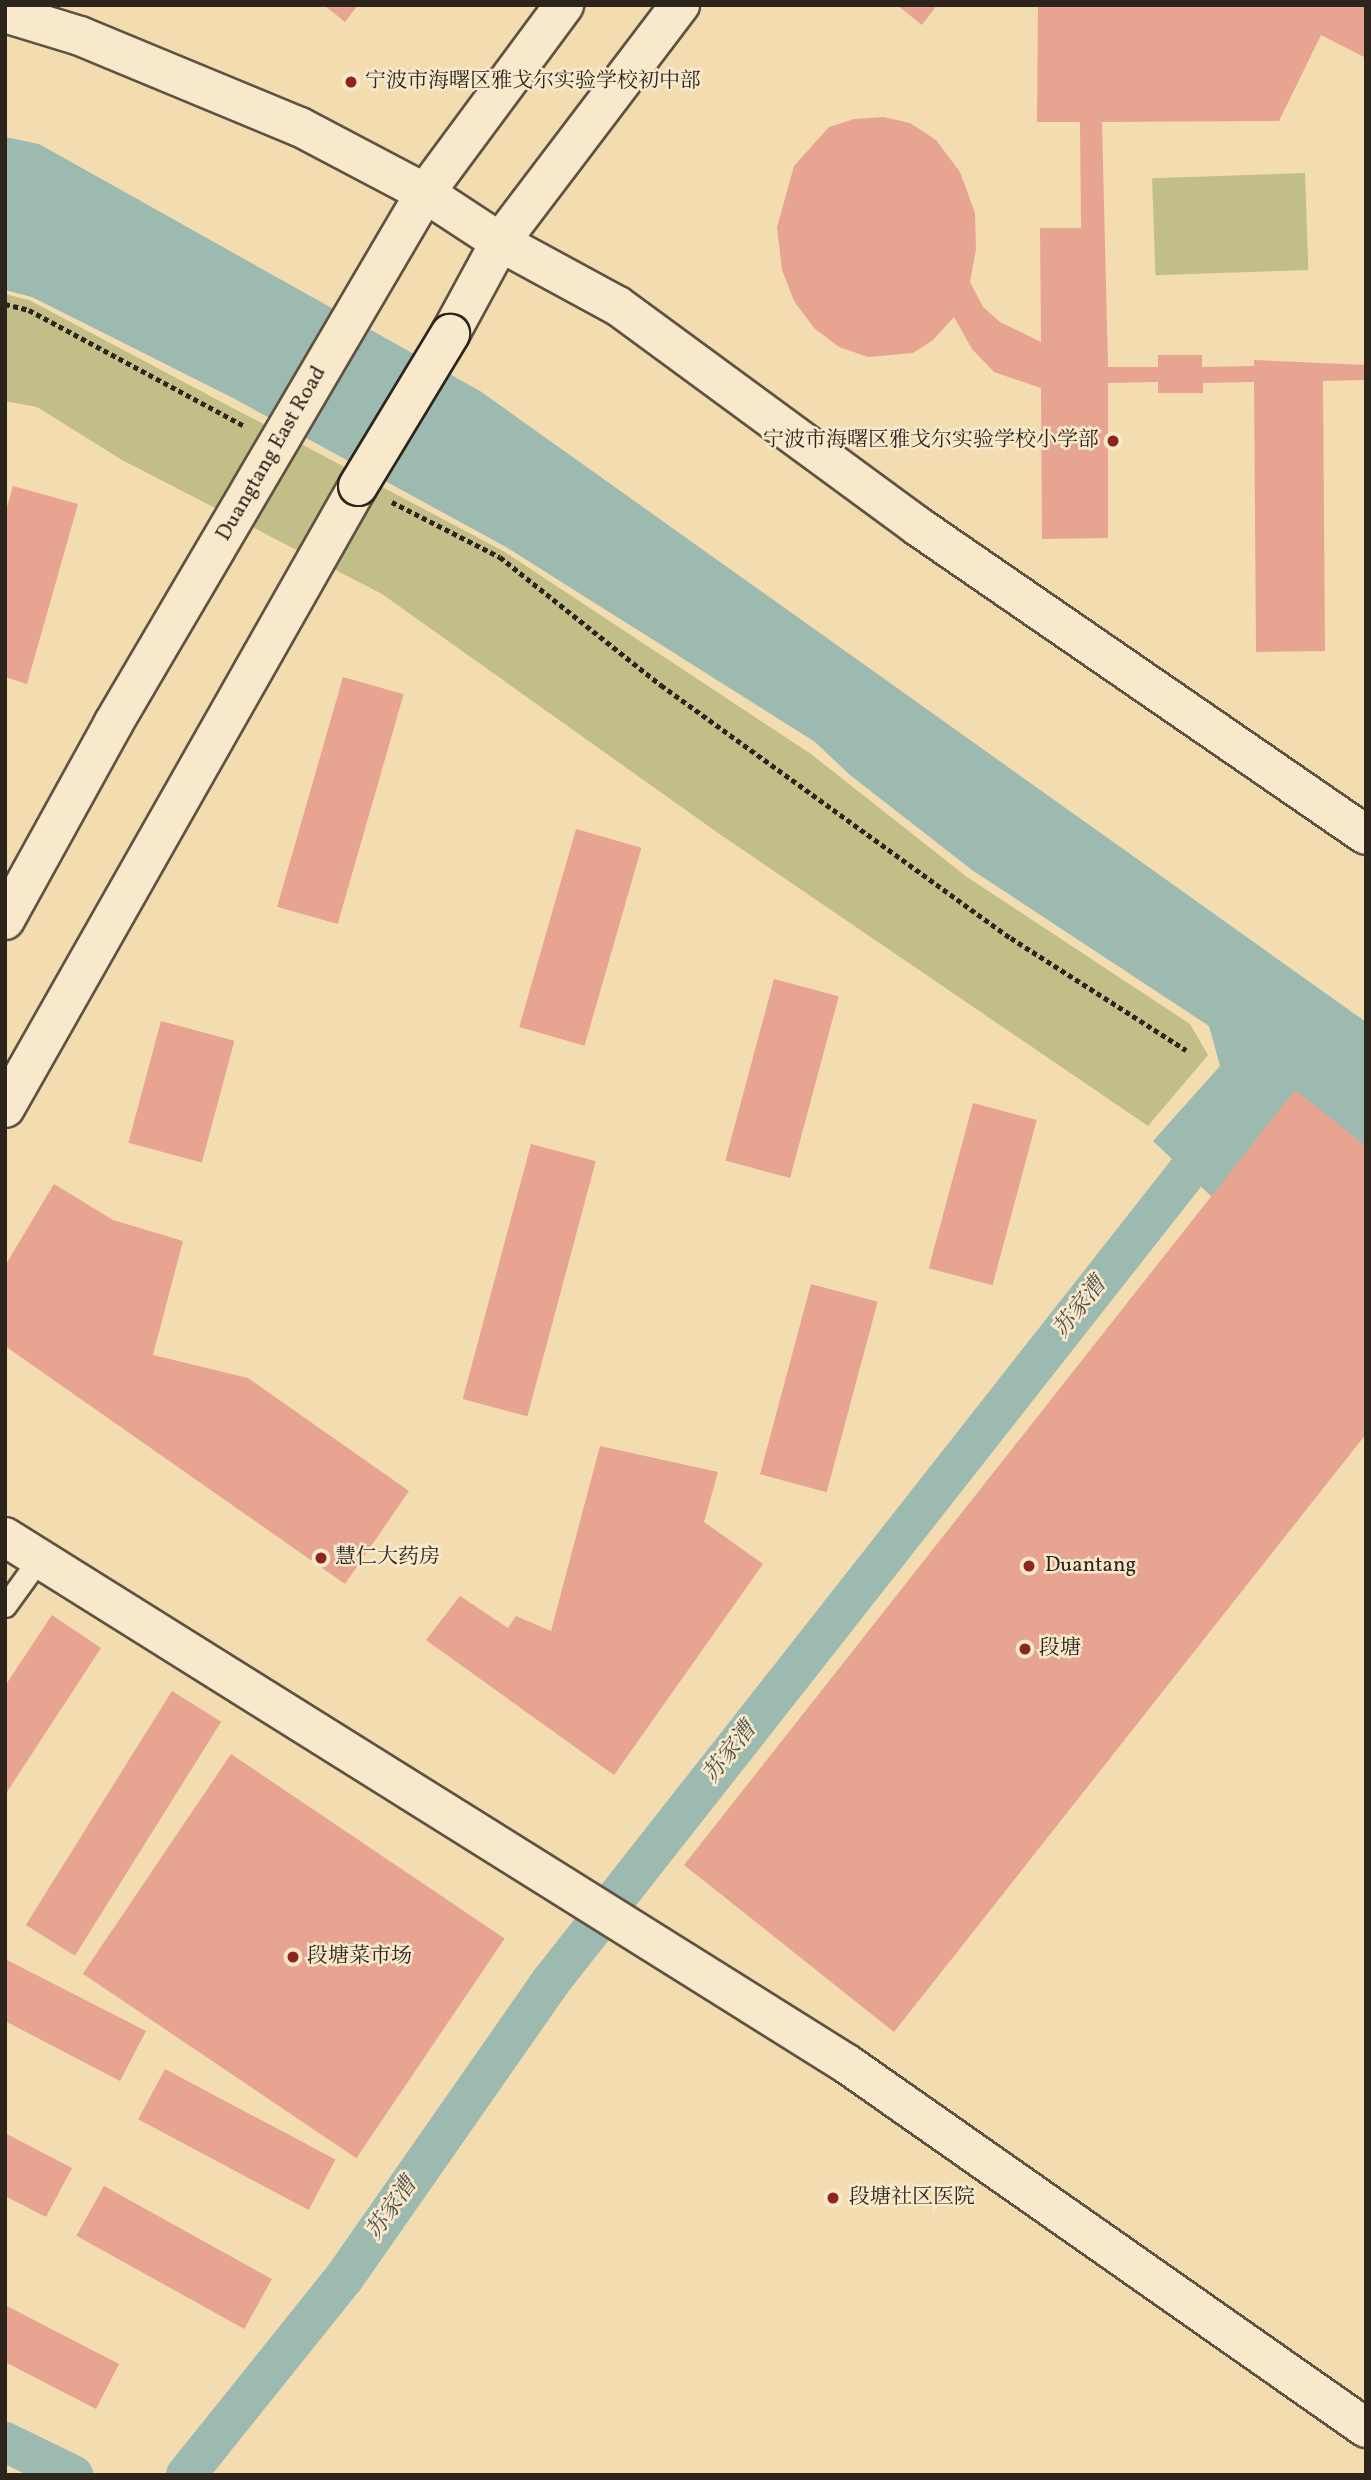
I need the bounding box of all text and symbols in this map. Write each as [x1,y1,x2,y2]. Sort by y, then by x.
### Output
place label: 宁波市海曙区雅戈尔实验学校初中部 [365,69,701,95]
marker: 宁波市海曙区雅戈尔实验学校初中部 [343,74,359,90]
street label: Duangtang East Road [212,362,332,546]
place label: 宁波市海曙区雅戈尔实验学校小学部 [763,428,1099,454]
marker: 宁波市海曙区雅戈尔实验学校小学部 [1105,433,1121,449]
water label: 苏家漕 [1048,1272,1112,1344]
place label: 慧仁大药房 [335,1545,440,1571]
marker: 慧仁大药房 [313,1550,329,1566]
place label: Duantang [1045,1553,1136,1579]
marker: Duantang [1019,1556,1039,1576]
place label: 段塘 [1039,1636,1081,1662]
marker: 段塘 [1017,1641,1033,1657]
water label: 苏家漕 [698,1717,762,1789]
place label: 段塘菜市场 [307,1944,412,1970]
marker: 段塘菜市场 [285,1949,301,1965]
water label: 苏家漕 [361,2173,423,2245]
place label: 段塘社区医院 [849,2185,975,2211]
marker: 段塘社区医院 [823,2188,843,2208]

